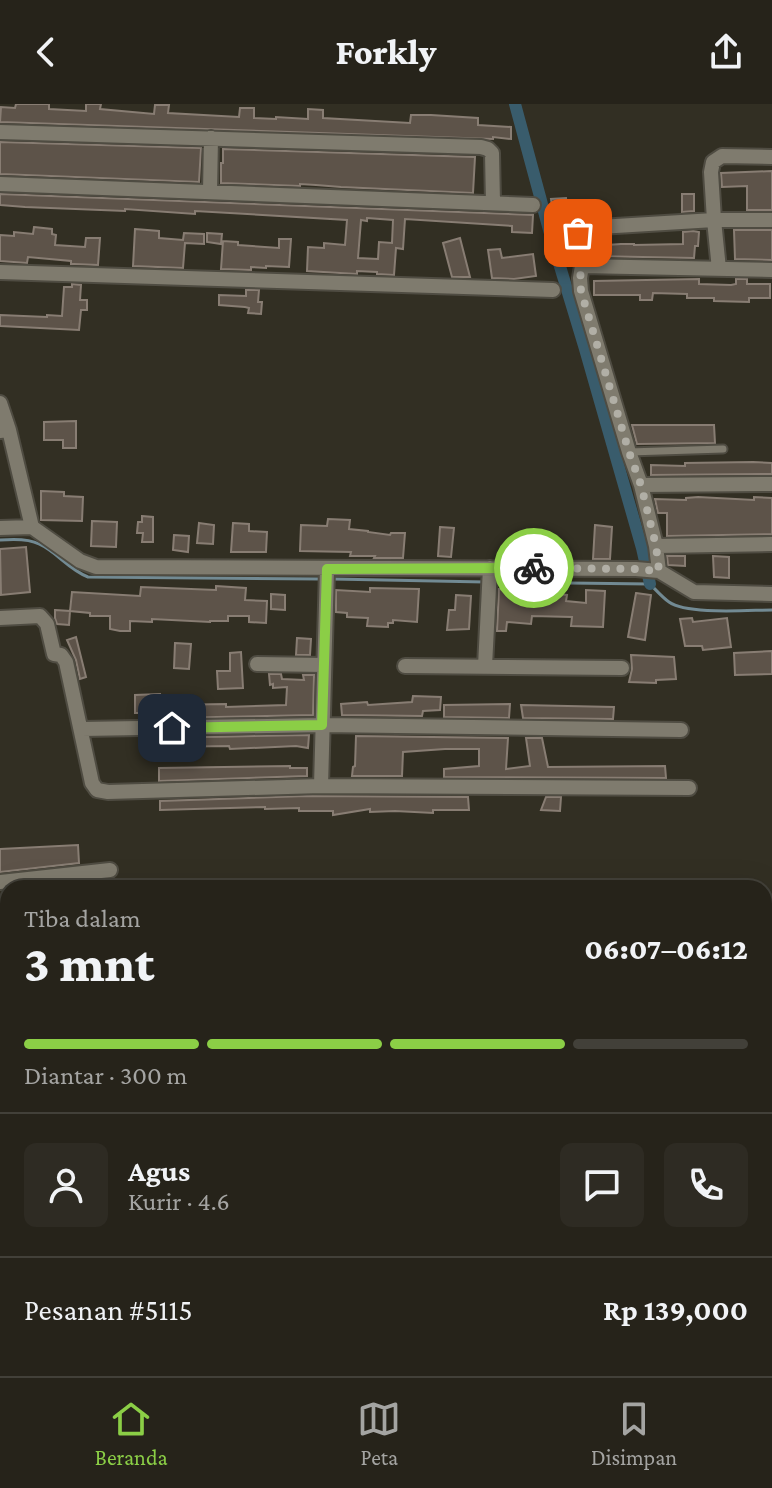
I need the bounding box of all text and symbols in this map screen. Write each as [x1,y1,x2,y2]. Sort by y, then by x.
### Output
icon: back [24,30,68,74]
icon: share [704,30,748,74]
text: Forkly [336,32,437,72]
pin [544,199,612,267]
icon: bag [556,211,600,255]
courier [494,528,574,608]
icon: bike [512,546,556,590]
pin [138,694,206,762]
icon: home [150,706,194,750]
text: Tiba dalam [24,904,141,933]
text: 06:07–06:12 [584,932,748,965]
text: 3 mnt [24,934,154,992]
text: Diantar · 300 m [24,1061,187,1090]
button: person [24,1143,108,1227]
button: chat [560,1143,644,1227]
button: phone [664,1143,748,1227]
text: Agus [128,1154,190,1187]
text: Kurir · 4.6 [128,1187,230,1216]
text: Pesanan #5115 [24,1293,193,1326]
text: Rp 139,000 [603,1293,748,1326]
tab: Beranda [95,1397,168,1470]
tab: Peta [357,1397,401,1470]
tab: Disimpan [591,1397,677,1470]

